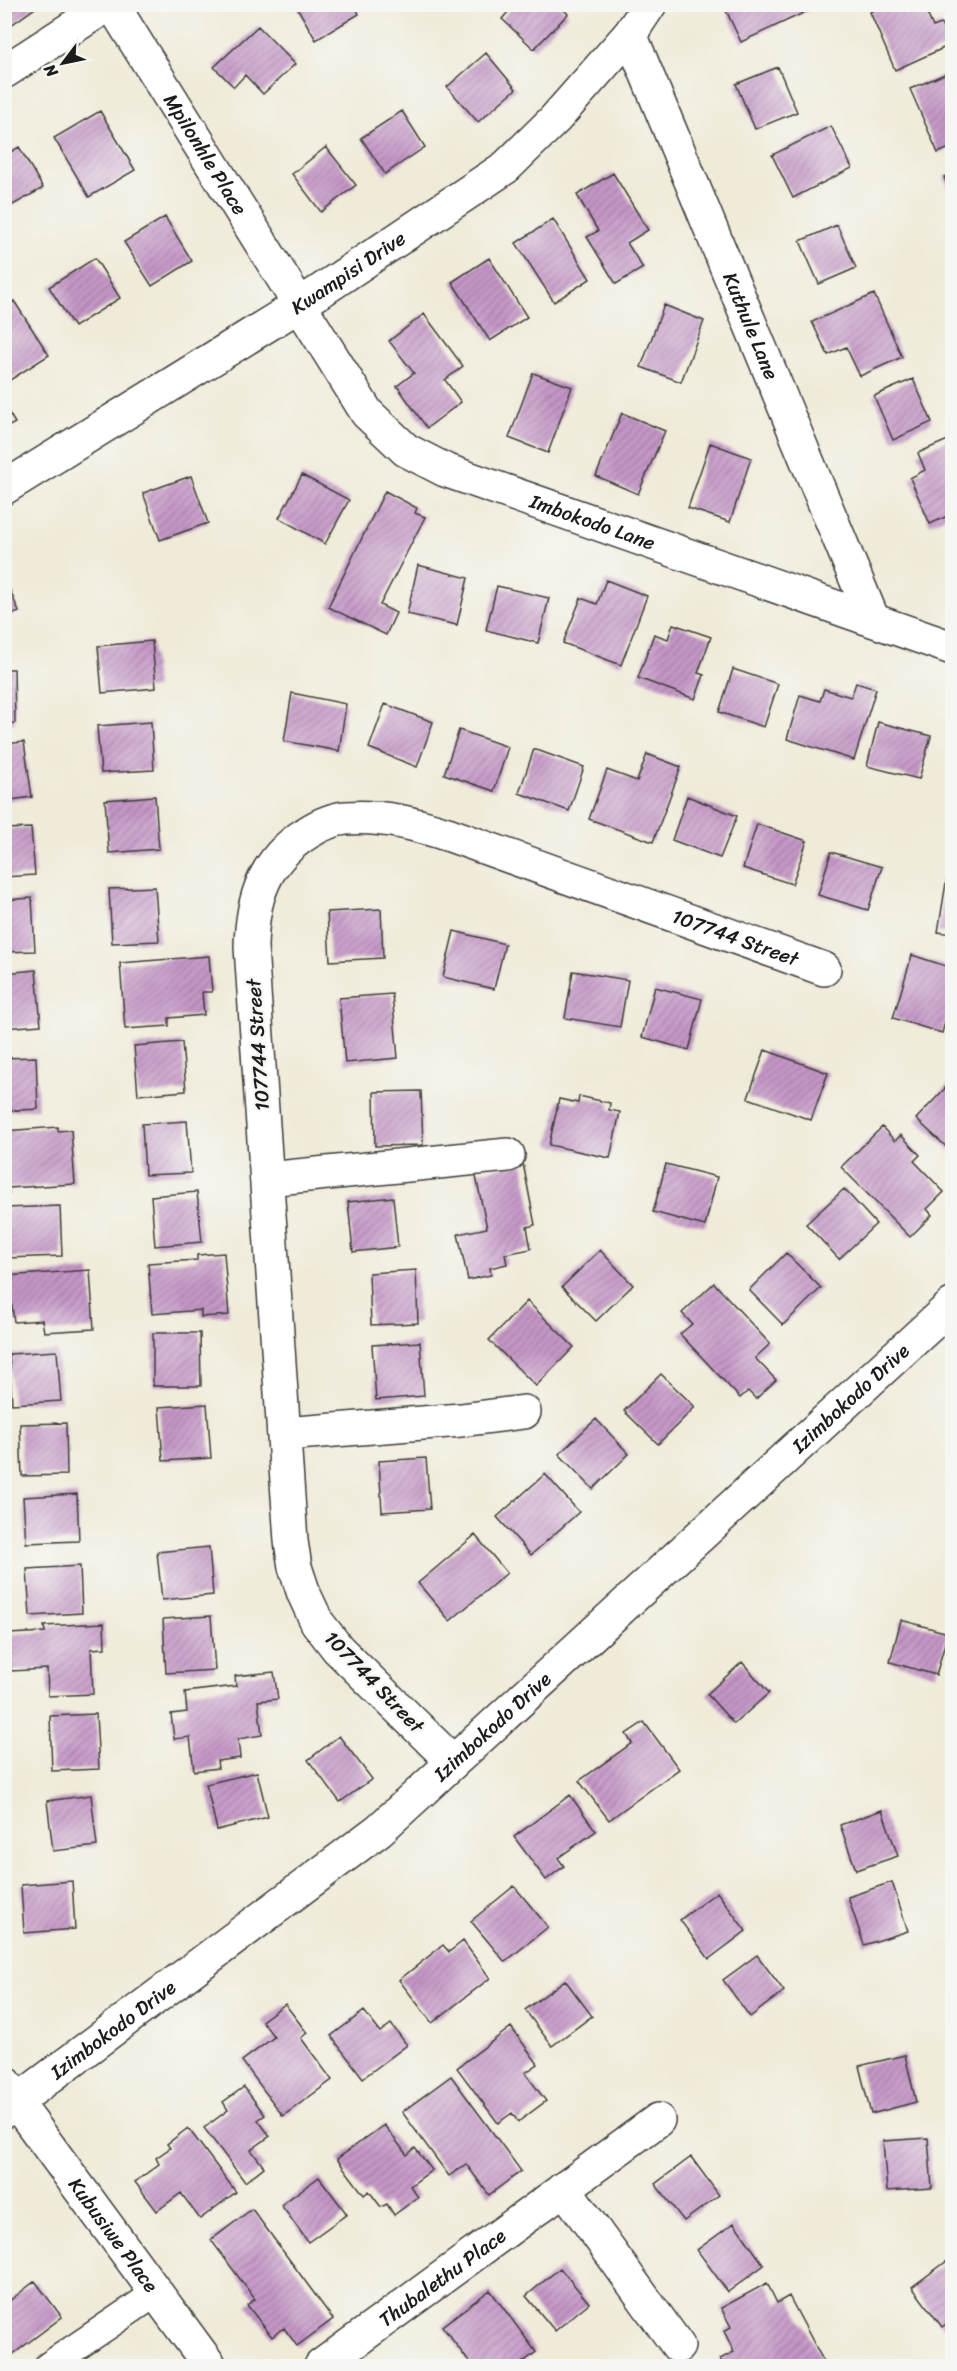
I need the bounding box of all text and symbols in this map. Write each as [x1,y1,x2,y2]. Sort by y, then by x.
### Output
north arrow [33,33,93,93]
text: N [35,58,66,84]
street label: Mpilonhle Place [154,86,257,222]
street label: Kwampisi Drive [283,221,413,324]
street label: Kuthule Lane [713,267,789,385]
street label: Imbokodo Lane [524,483,660,560]
street label: 107744 Street [667,898,805,976]
street label: 107744 Street [236,977,280,1112]
street label: Izimbokodo Drive [782,1334,918,1462]
street label: 107744 Street [315,1622,433,1742]
street label: Izimbokodo Drive [424,1662,560,1791]
street label: Izimbokodo Drive [41,1970,184,2089]
street label: Kubusiwe Place [59,2170,168,2300]
street label: Thubalethu Place [371,2219,514,2336]

